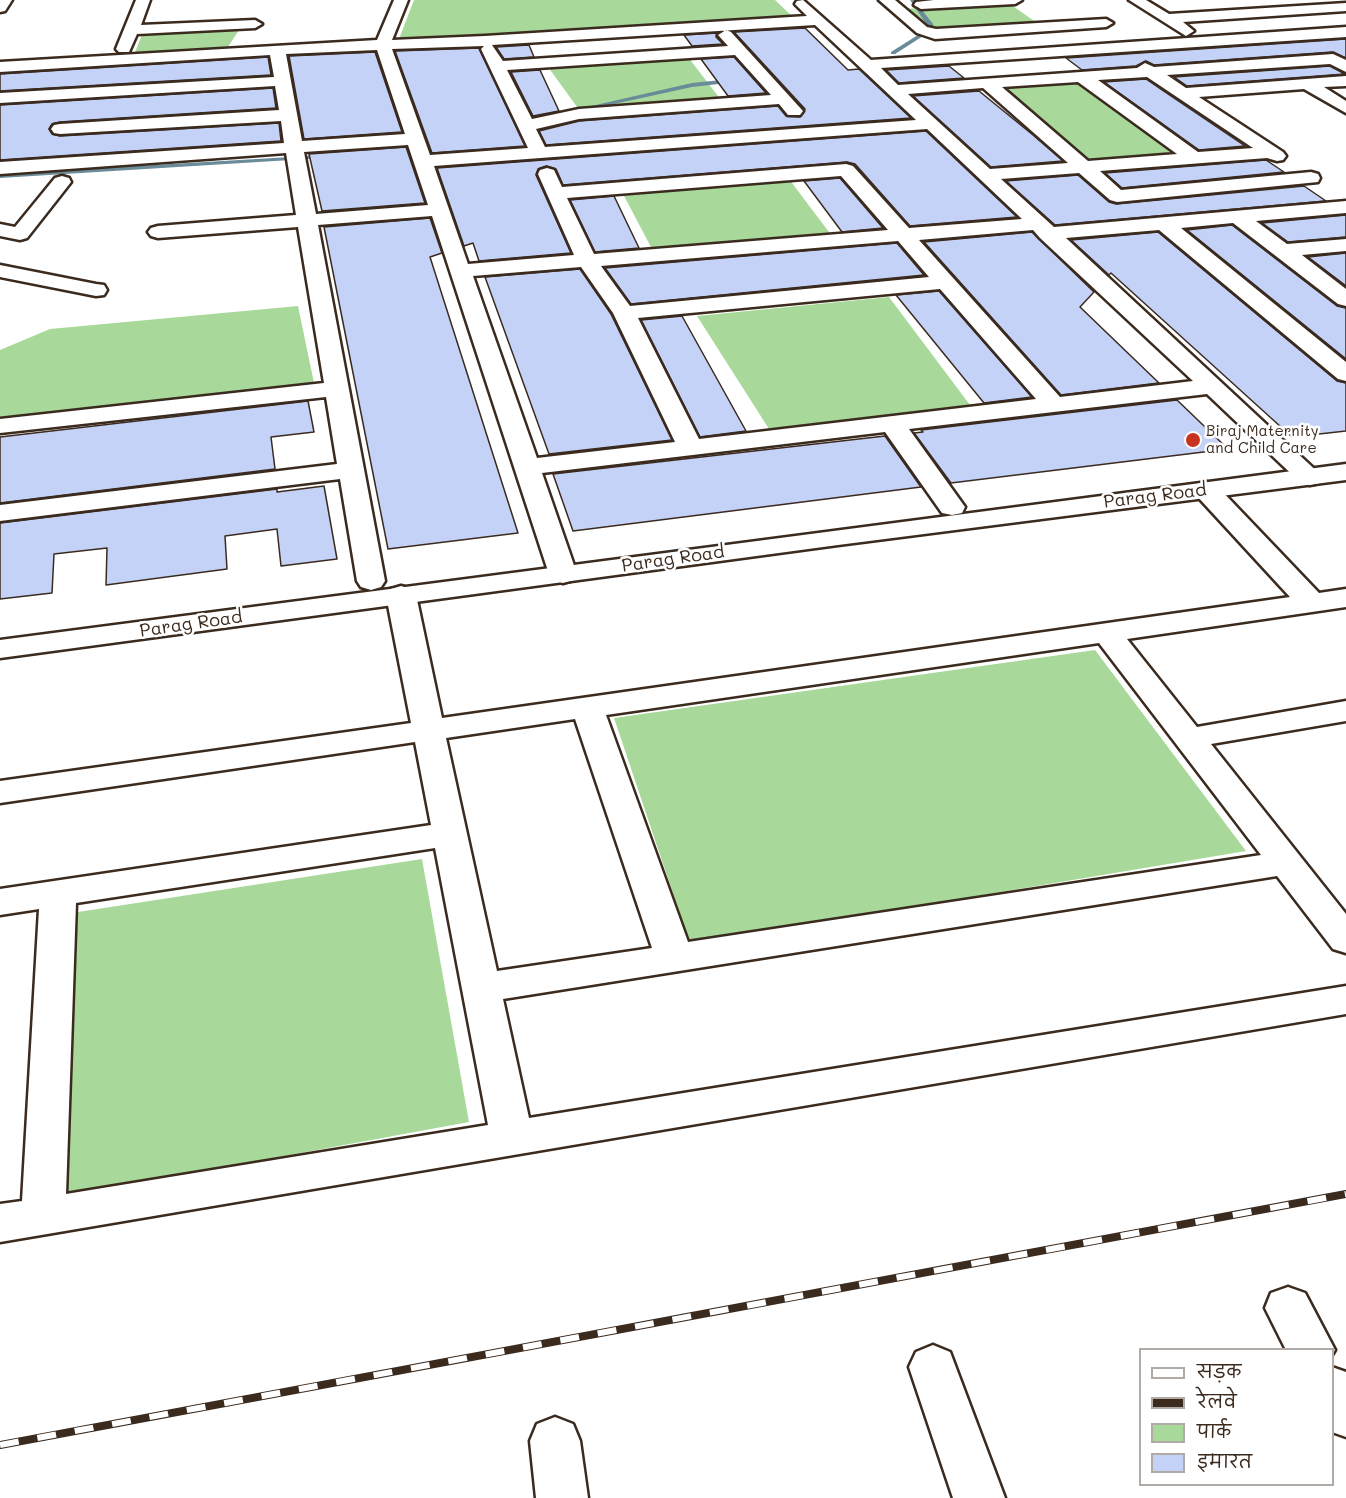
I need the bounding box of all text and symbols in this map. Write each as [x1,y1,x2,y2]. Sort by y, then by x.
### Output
place label: Biraj Maternity and Child Care [1206,422,1319,457]
marker: Biraj Maternity and Child Care [1184,431,1202,449]
street label: Parag Road [1102,479,1208,513]
street label: Parag Road [620,541,726,577]
street label: Parag Road [138,606,244,642]
legend [1139,1348,1334,1486]
text: सड़क [1197,1359,1241,1383]
text: रेलवे [1197,1389,1237,1413]
text: पार्क [1197,1419,1231,1443]
text: इमारत [1197,1449,1252,1473]

